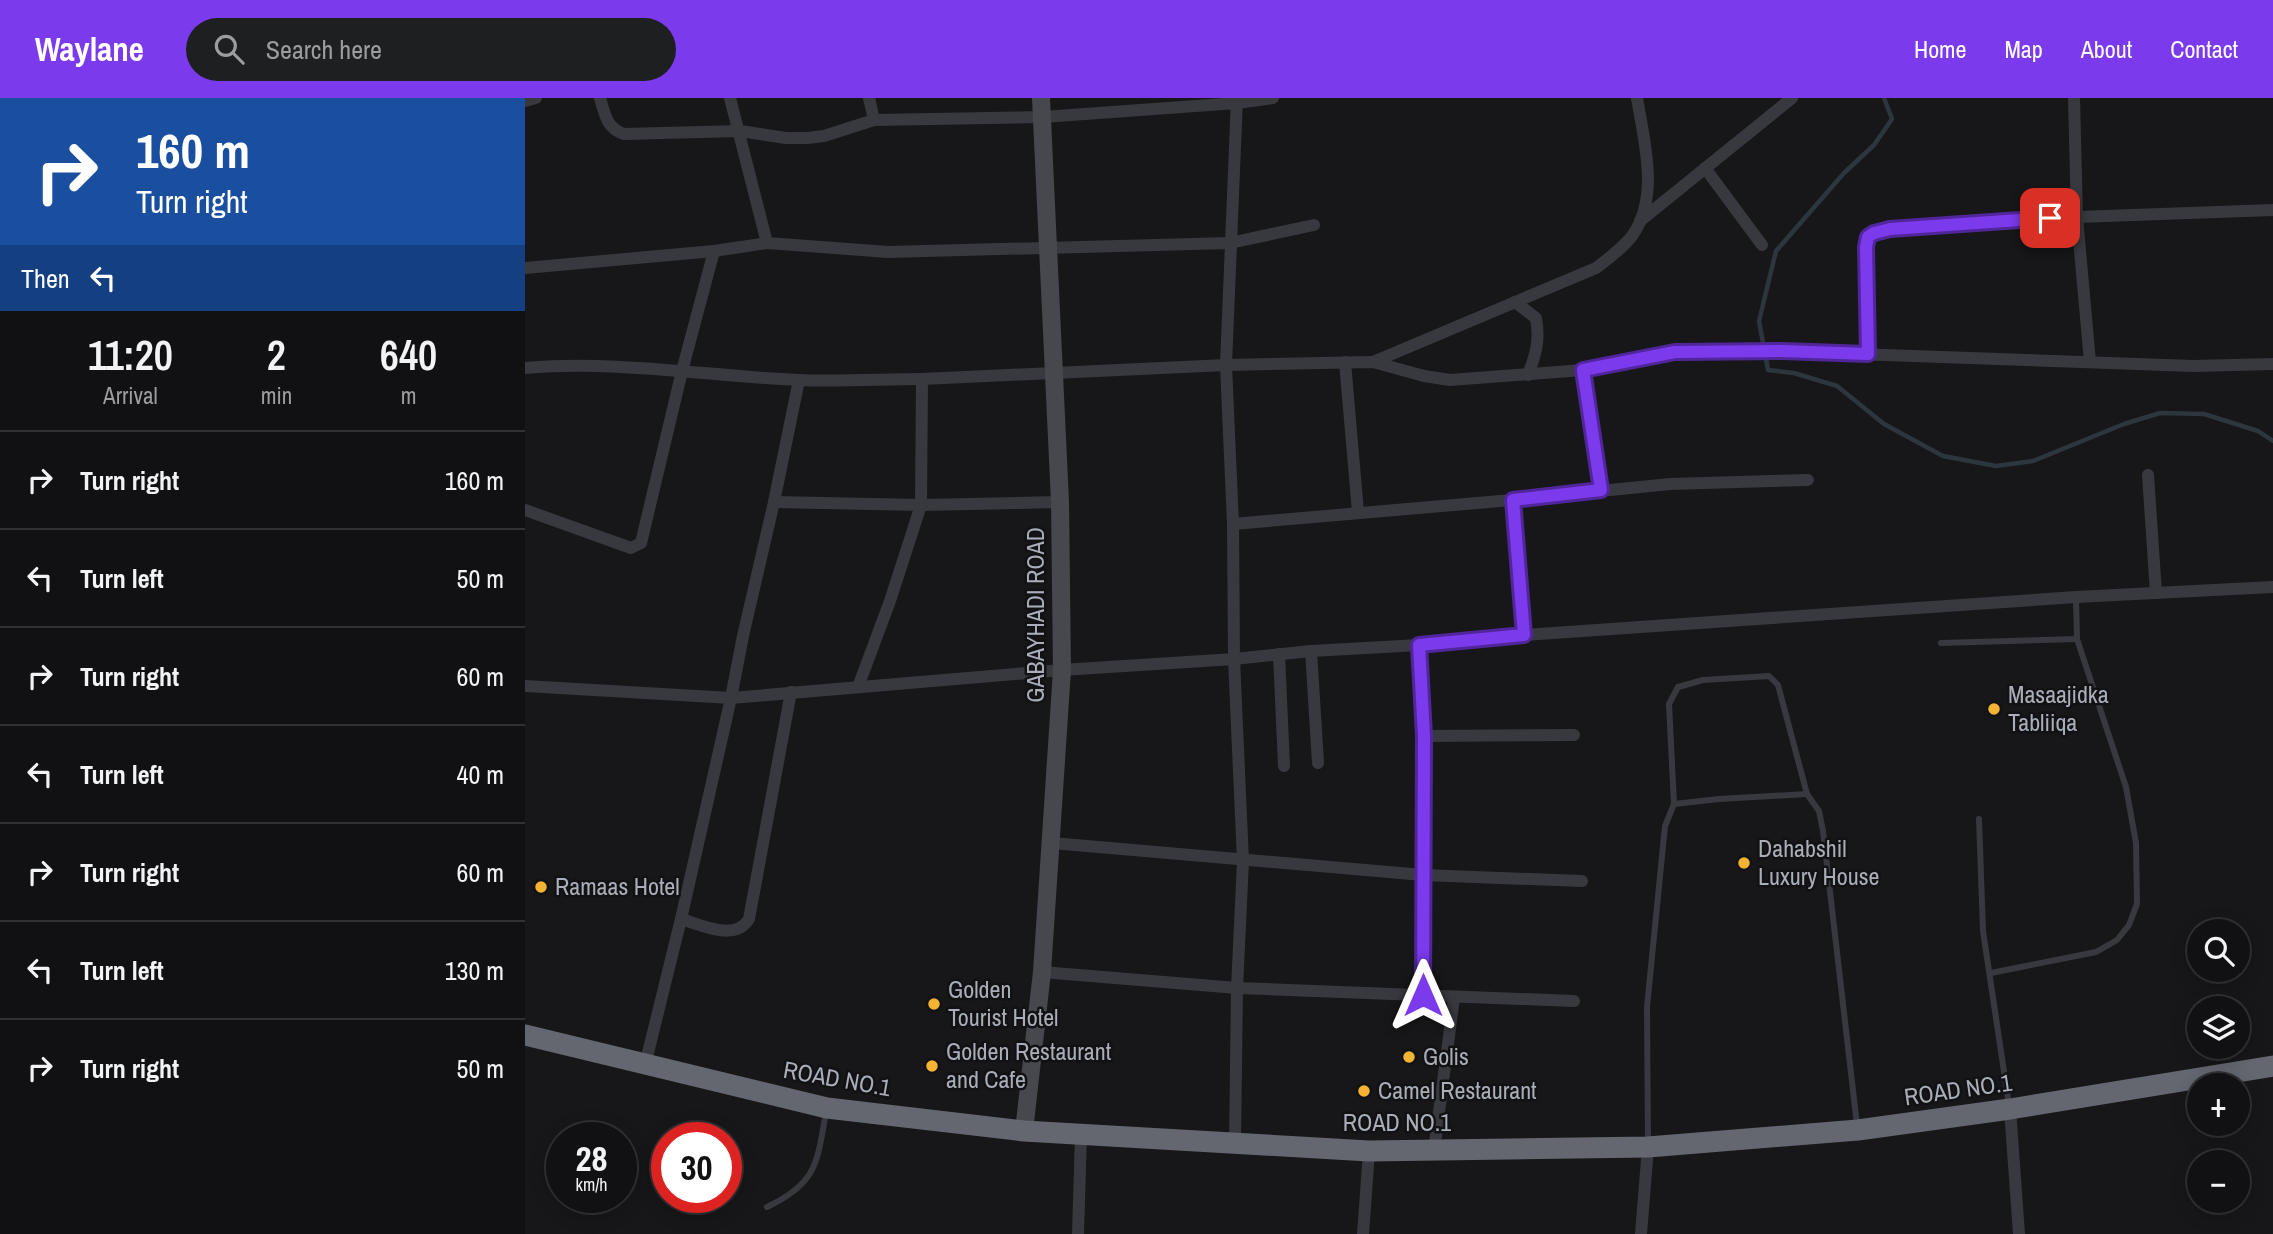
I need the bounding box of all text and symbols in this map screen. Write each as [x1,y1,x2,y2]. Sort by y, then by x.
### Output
search box [186,18,676,81]
text: Waylane [35,27,144,71]
icon: search [210,30,248,68]
text: Search here [266,32,382,67]
text: Home [1914,33,1966,65]
text: Map [2004,33,2043,65]
text: About [2081,33,2132,65]
text: Contact [2170,33,2238,65]
text: 160 m [136,117,250,183]
icon: right [21,126,112,217]
text: Turn right [136,180,248,223]
pin [2020,188,2080,248]
icon: arrive [2031,199,2069,237]
icon: left [84,259,122,297]
text: Then [21,261,70,296]
text: 11:20 [88,327,173,383]
text: 2 [267,327,286,383]
text: 640 [380,327,437,383]
text: Arrival [103,380,158,411]
text: min [261,380,292,411]
text: m [401,380,416,411]
icon: right [21,461,59,499]
text: Turn right [80,463,179,498]
text: 160 m [445,463,504,498]
street label: GABAYHADI ROAD [1019,527,1051,703]
icon: left [21,559,59,597]
text: Turn left [80,561,164,596]
text: 50 m [457,561,504,596]
icon: right [21,657,59,695]
text: Turn right [80,659,179,694]
text: 60 m [457,659,504,694]
place label: Masaajidka Tabliiqa [2008,678,2109,738]
marker: Masaajidka Tabliiqa [1986,701,2002,717]
icon: left [21,755,59,793]
text: Turn left [80,757,164,792]
text: 40 m [457,757,504,792]
place label: Dahabshil Luxury House [1758,832,1879,892]
icon: right [21,853,59,891]
text: Turn right [80,855,179,890]
text: 60 m [457,855,504,890]
marker: Dahabshil Luxury House [1736,855,1752,871]
place label: Ramaas Hotel [555,870,680,902]
marker: Ramaas Hotel [533,879,549,895]
map controls [2187,919,2250,1213]
button: search [2187,919,2250,982]
icon: left [21,951,59,989]
text: Turn left [80,953,164,988]
text: 130 m [445,953,504,988]
position arrow [1386,958,1460,1032]
place label: Golden Tourist Hotel [948,973,1058,1033]
marker: Golden Tourist Hotel [926,996,942,1012]
button: layers [2187,996,2250,1059]
place label: Golden Restaurant and Cafe [946,1035,1112,1095]
place label: Golis [1423,1040,1469,1072]
icon: right [21,1049,59,1087]
marker: Golis [1401,1049,1417,1065]
text: Turn right [80,1051,179,1086]
text: 50 m [457,1051,504,1086]
street label: ROAD NO.1 [781,1053,893,1103]
marker: Golden Restaurant and Cafe [924,1058,940,1074]
street label: ROAD NO.1 [1902,1066,2014,1112]
button: + [2187,1073,2250,1136]
place label: Camel Restaurant [1378,1074,1537,1106]
marker: Camel Restaurant [1356,1083,1372,1099]
street label: ROAD NO.1 [1343,1106,1451,1138]
speed limit sign: 30 [651,1122,742,1213]
text: 28 [576,1135,607,1182]
button: − [2187,1150,2250,1213]
text: km/h [576,1172,608,1197]

